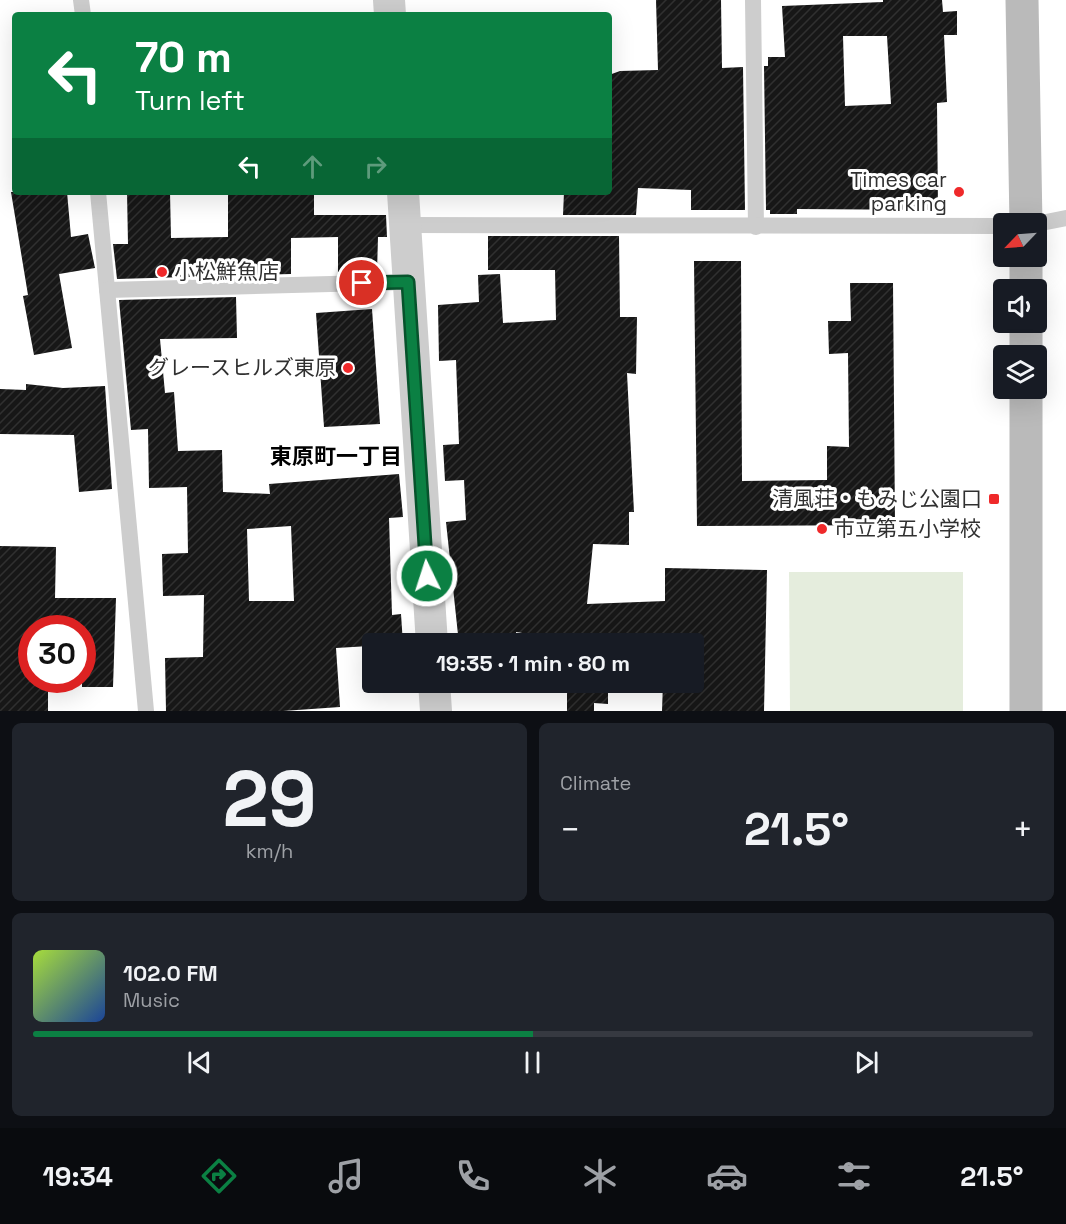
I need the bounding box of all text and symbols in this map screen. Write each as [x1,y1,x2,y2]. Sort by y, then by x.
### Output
text: 70 m [135,31,232,84]
icon: left [36,36,114,114]
text: Turn left [135,83,245,118]
icon: left [233,150,266,183]
icon: ahead [296,150,329,183]
icon: right [359,150,392,183]
place label: Times car parking [850,166,947,217]
marker: Times car parking [952,185,966,199]
north arrow [993,213,1047,267]
map controls [993,213,1047,399]
pin [336,257,387,308]
place label: 小松鮮魚店 [174,258,279,285]
marker: 小松鮮魚店 [155,265,169,279]
icon: arrive [345,266,378,299]
button: sound [993,279,1047,333]
button: layers [993,345,1047,399]
place label: グレースヒルズ東原 [148,354,336,381]
marker: グレースヒルズ東原 [341,361,355,375]
district label: 東原町一丁目 [270,442,402,470]
place label: 清風荘・もみじ公園口 [772,485,982,512]
marker: 清風荘・もみじ公園口 [987,492,1001,506]
place label: 市立第五小学校 [834,515,981,542]
marker: 市立第五小学校 [815,522,829,536]
position arrow [395,544,459,608]
speed limit sign: 30 [18,615,96,693]
text: 19:35 · 1 min · 80 m [436,649,630,677]
text: 29 [222,749,317,849]
text: Climate [560,770,631,796]
text: 21.5° [744,801,849,858]
text: − [560,809,580,851]
text: + [1013,809,1033,851]
text: km/h [246,838,293,864]
text: 102.0 FM [123,959,218,987]
text: Music [123,987,180,1013]
icon: previous [183,1046,216,1079]
icon: pause [516,1046,549,1079]
icon: next [850,1046,883,1079]
icon: directions [198,1155,240,1197]
icon: music [325,1155,367,1197]
icon: phone [452,1155,494,1197]
icon: climate [579,1155,621,1197]
icon: car [706,1155,748,1197]
icon: filters [833,1155,875,1197]
text: 19:34 [43,1159,113,1194]
text: 21.5° [960,1159,1023,1194]

